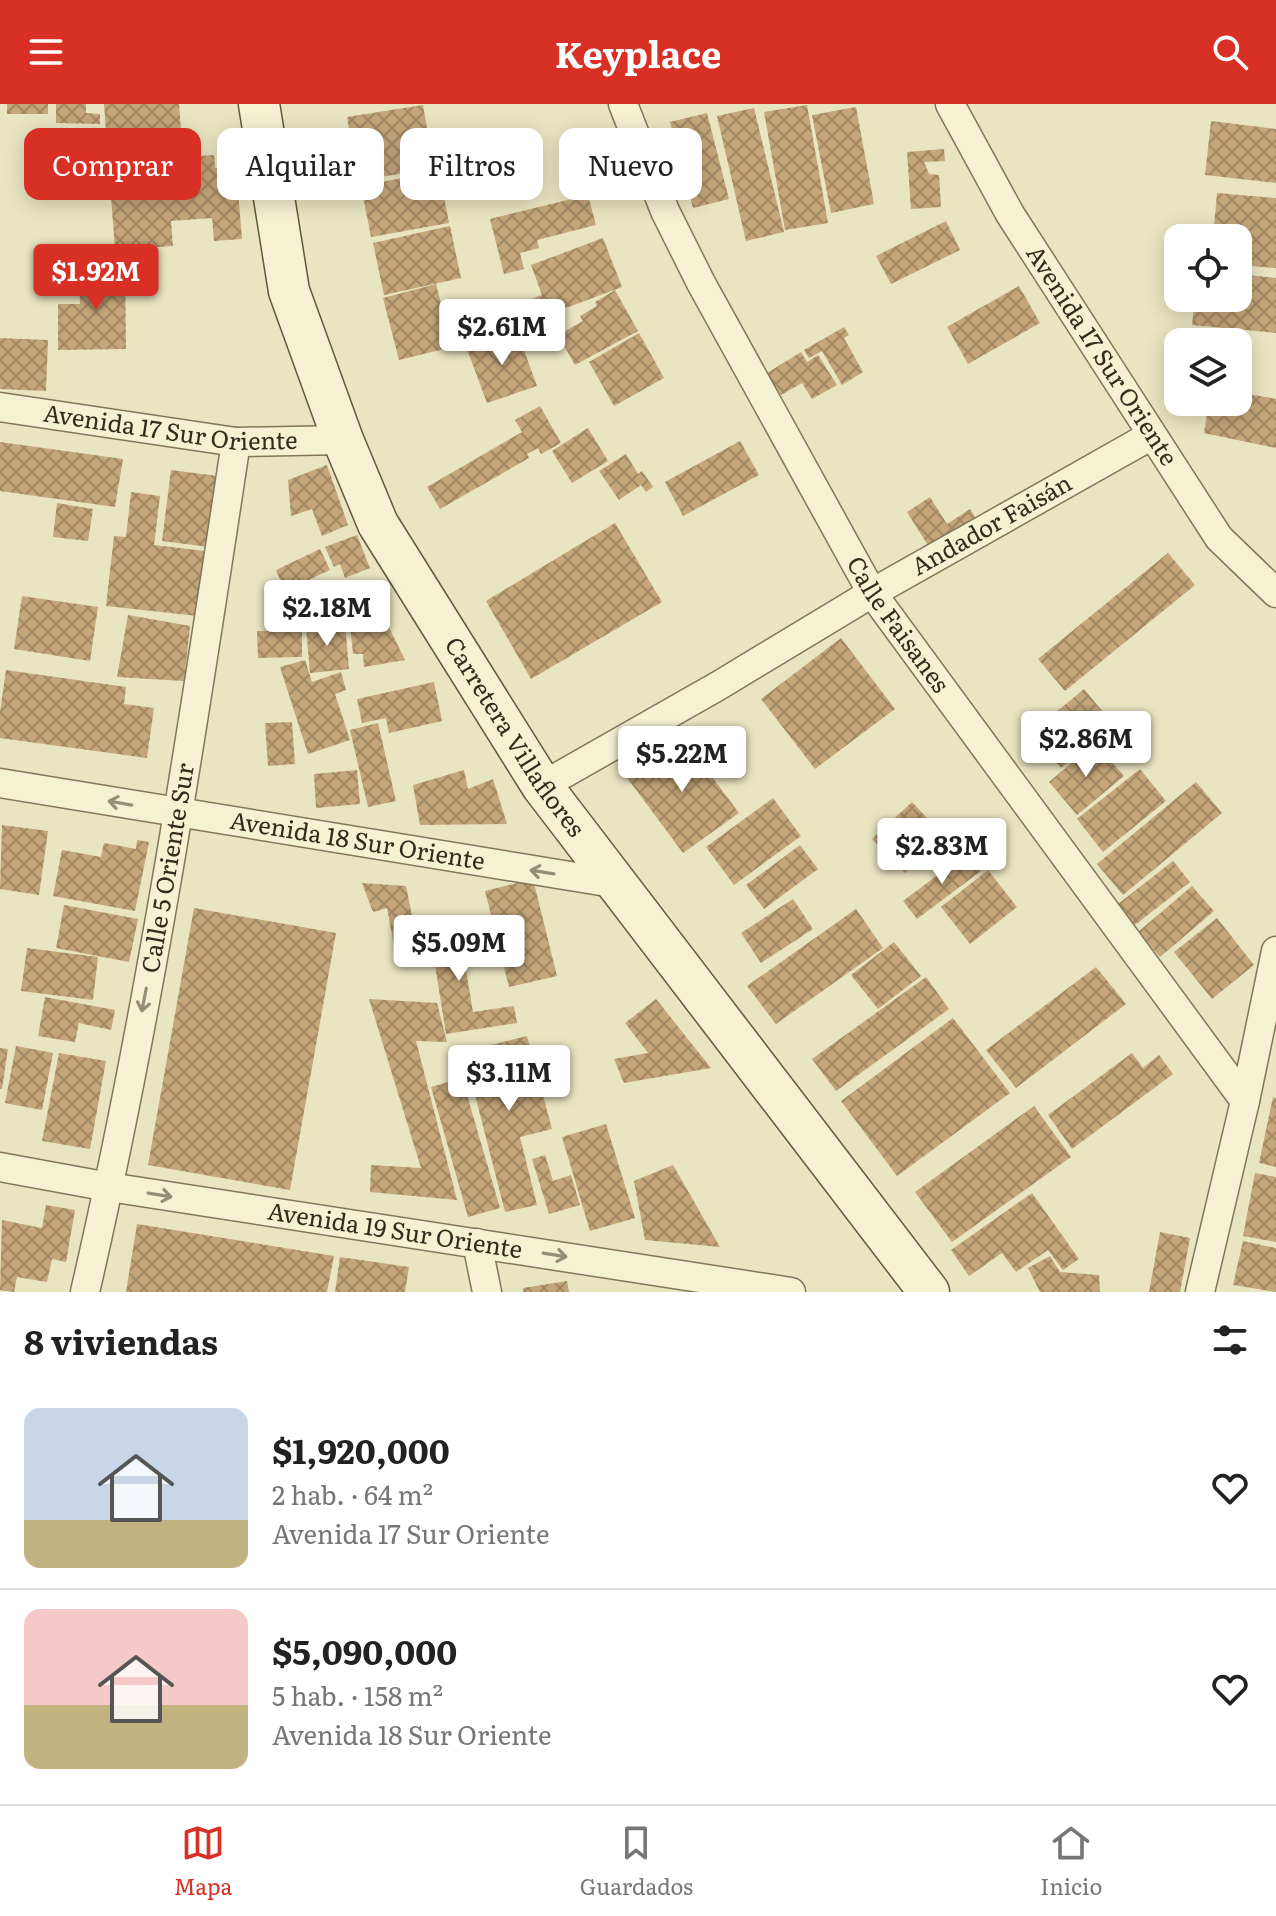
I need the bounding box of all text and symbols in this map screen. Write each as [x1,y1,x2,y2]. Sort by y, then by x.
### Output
text: Keyplace [555,26,721,79]
icon: menu [24,30,68,74]
icon: search [1208,30,1252,74]
chip: Comprar [24,128,201,200]
chip: Alquilar [217,128,384,200]
chip: Filtros [400,128,543,200]
chip: Nuevo [559,128,702,200]
map controls [1164,224,1252,416]
button: locate [1164,224,1252,312]
street label: Avenida 17 Sur Oriente [1019,237,1188,472]
pin: $1.92M [31,244,161,312]
text: $1.92M [52,250,141,289]
pin: $2.61M [437,299,567,367]
text: $2.61M [457,305,547,344]
button: layers [1164,328,1252,416]
street label: Avenida 17 Sur Oriente [41,394,298,458]
street label: Andador Faisán [904,464,1077,582]
street label: Calle Faisanes [840,549,959,699]
pin: $2.18M [262,580,392,648]
text: $2.18M [282,586,372,625]
street label: Carretera Villaflores [438,629,595,843]
pin: $2.86M [1021,711,1151,779]
text: $2.86M [1039,717,1133,756]
pin: $5.22M [617,726,747,794]
text: $5.22M [636,732,728,771]
street label: Calle 5 Oriente Sur [131,760,201,975]
one-way arrow [107,795,133,810]
street label: Avenida 18 Sur Oriente [228,801,488,877]
pin: $2.83M [877,818,1007,886]
text: $2.83M [895,824,989,863]
one-way arrow [530,864,555,879]
pin: $5.09M [394,915,524,983]
text: $5.09M [412,921,506,960]
one-way arrow [136,987,151,1013]
pin: $3.11M [444,1045,574,1113]
text: $3.11M [466,1051,552,1090]
one-way arrow [146,1188,172,1203]
street label: Avenida 19 Sur Oriente [265,1192,525,1265]
one-way arrow [542,1249,567,1264]
text: 8 viviendas [24,1315,218,1365]
icon: filters [1208,1318,1252,1362]
text: $1,920,000 [272,1424,450,1474]
icon: home [88,1440,184,1536]
icon: heart [1208,1466,1252,1510]
text: 2 hab. · 64 m² [272,1474,433,1513]
text: Avenida 17 Sur Oriente [272,1513,549,1552]
text: $5,090,000 [272,1625,457,1675]
icon: home [88,1641,184,1737]
icon: heart [1208,1667,1252,1711]
text: 5 hab. · 158 m² [272,1675,443,1714]
text: Avenida 18 Sur Oriente [272,1714,551,1753]
tab: Mapa [174,1821,232,1902]
tab: Guardados [580,1821,693,1902]
tab: Inicio [1040,1821,1102,1902]

